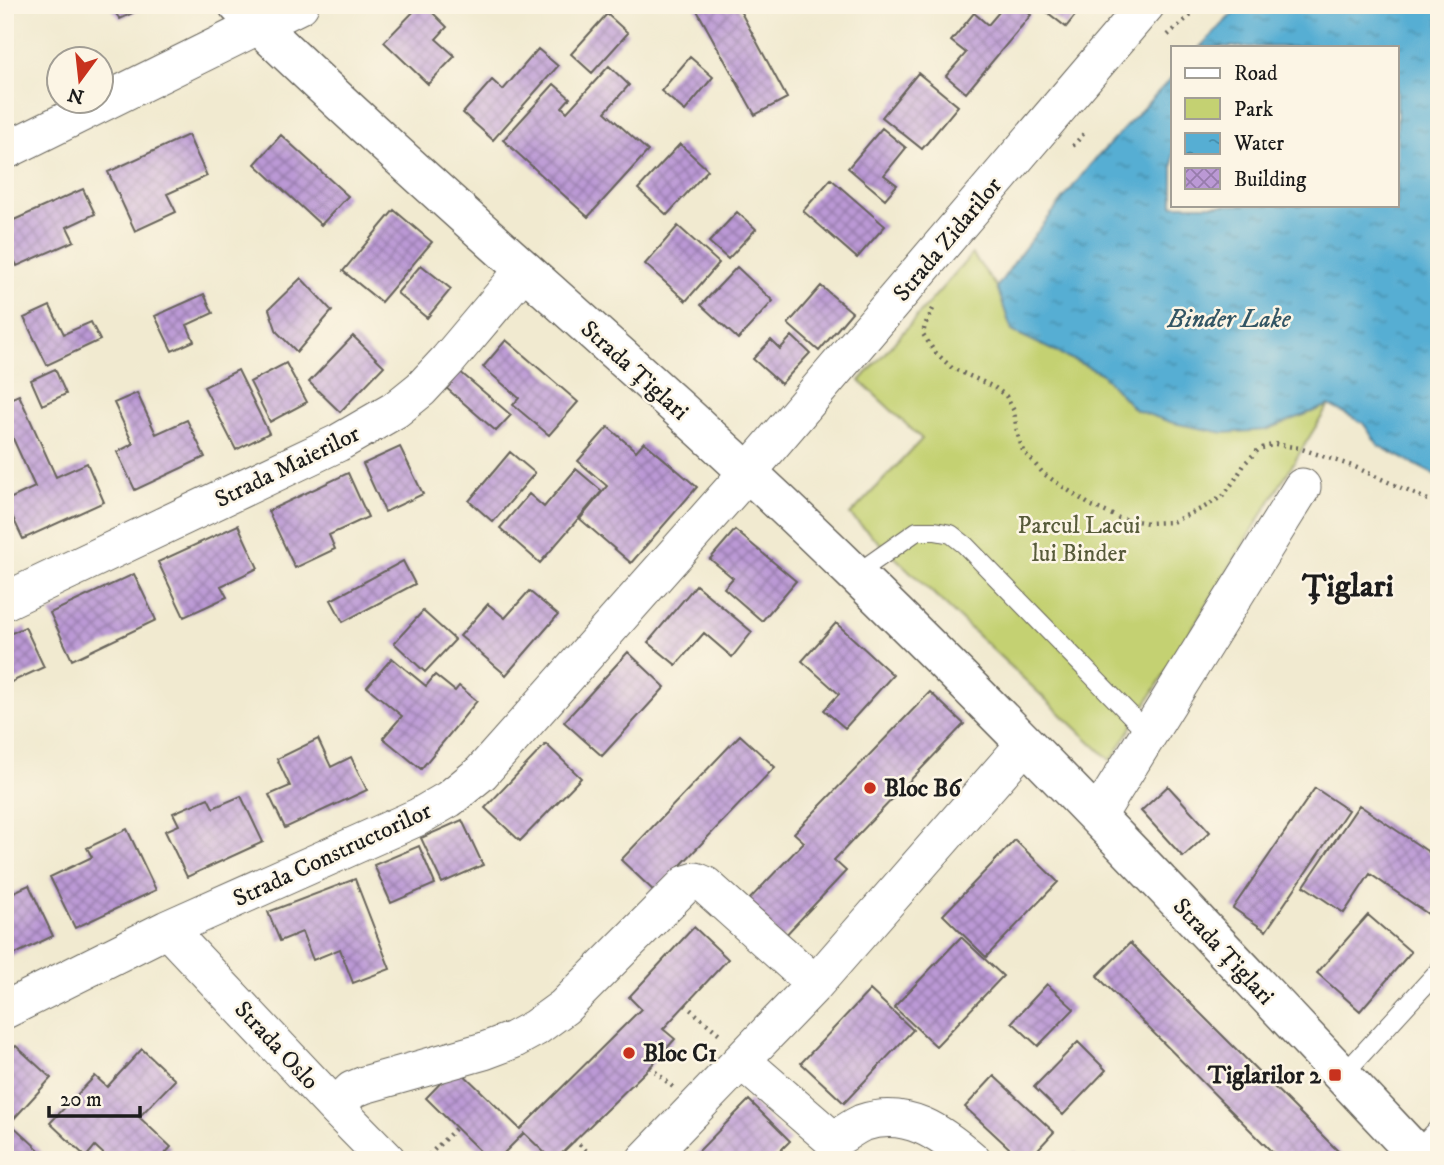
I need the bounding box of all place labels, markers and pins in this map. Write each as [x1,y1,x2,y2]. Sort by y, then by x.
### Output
place label: Bloc B6 [884,774,963,804]
marker: Bloc B6 [862,780,878,796]
place label: Bloc C1 [643,1039,717,1069]
marker: Bloc C1 [621,1045,637,1061]
place label: Tiglarilor 2 [1207,1061,1322,1091]
marker: Tiglarilor 2 [1327,1067,1343,1083]

